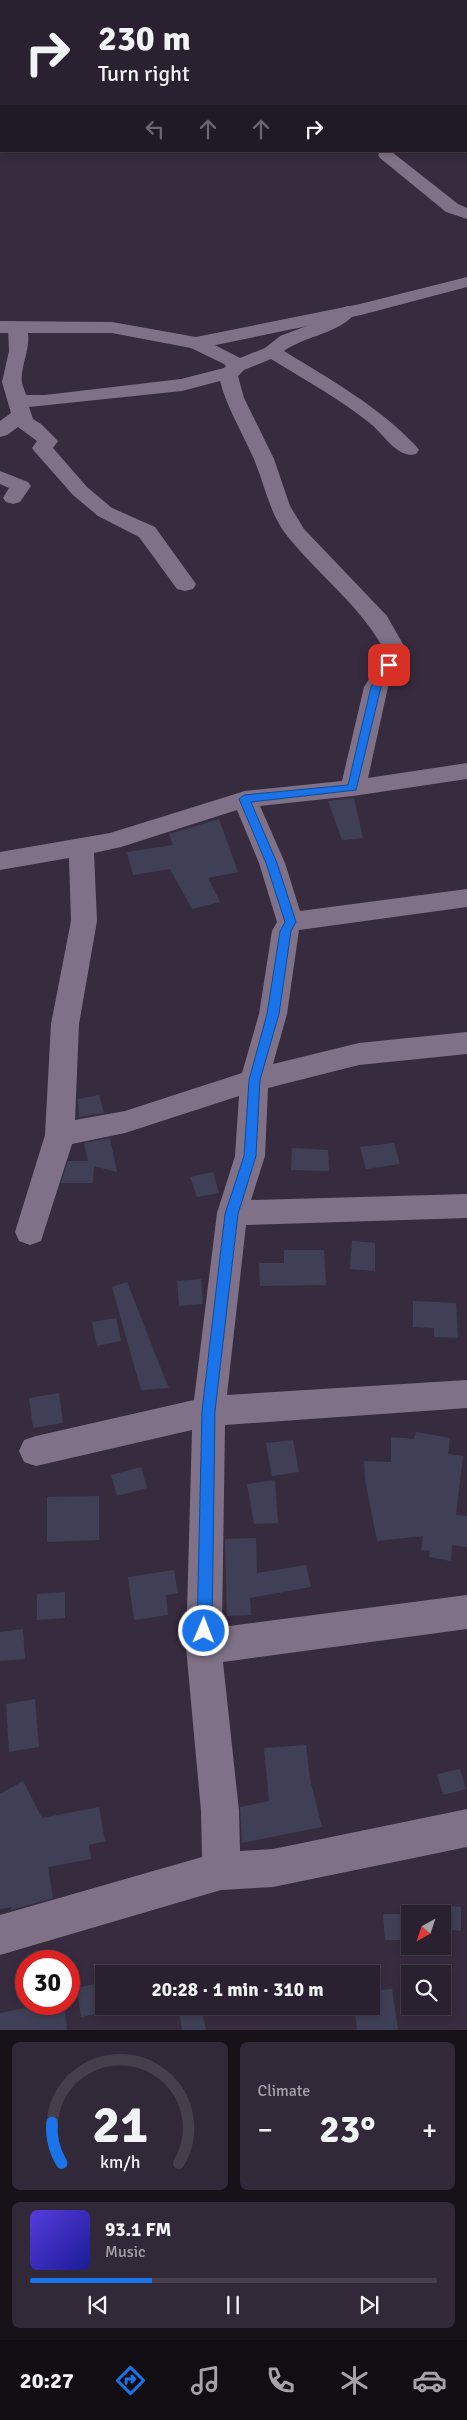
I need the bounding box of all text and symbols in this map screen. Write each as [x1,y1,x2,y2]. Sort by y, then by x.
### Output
text: 230 m [98,17,191,60]
icon: right [15,20,80,85]
text: Turn right [98,60,190,87]
icon: left [141,115,169,143]
icon: ahead [194,115,222,143]
icon: ahead [247,115,275,143]
icon: right [300,115,328,143]
pin [368,644,410,686]
icon: arrive [375,651,403,679]
position arrow [177,1604,229,1656]
north arrow [401,1905,451,1955]
map controls [401,1905,451,2015]
speed limit sign: 30 [15,1950,80,2015]
button: search [401,1965,451,2015]
text: 20:28 · 1 min · 310 m [151,1978,324,2002]
text: Climate [258,2081,310,2101]
text: 21 [92,2093,148,2157]
text: 23° [319,2106,375,2153]
text: − [258,2113,273,2147]
text: + [422,2113,437,2147]
text: km/h [100,2151,140,2173]
text: 93.1 FM [105,2218,171,2242]
text: Music [105,2242,146,2262]
icon: previous [84,2291,112,2319]
icon: pause [219,2291,247,2319]
icon: next [355,2291,383,2319]
icon: directions [113,2363,148,2398]
icon: music [188,2363,223,2398]
icon: phone [263,2363,298,2398]
icon: climate [337,2363,372,2398]
icon: car [412,2363,447,2398]
text: 20:27 [20,2367,74,2394]

